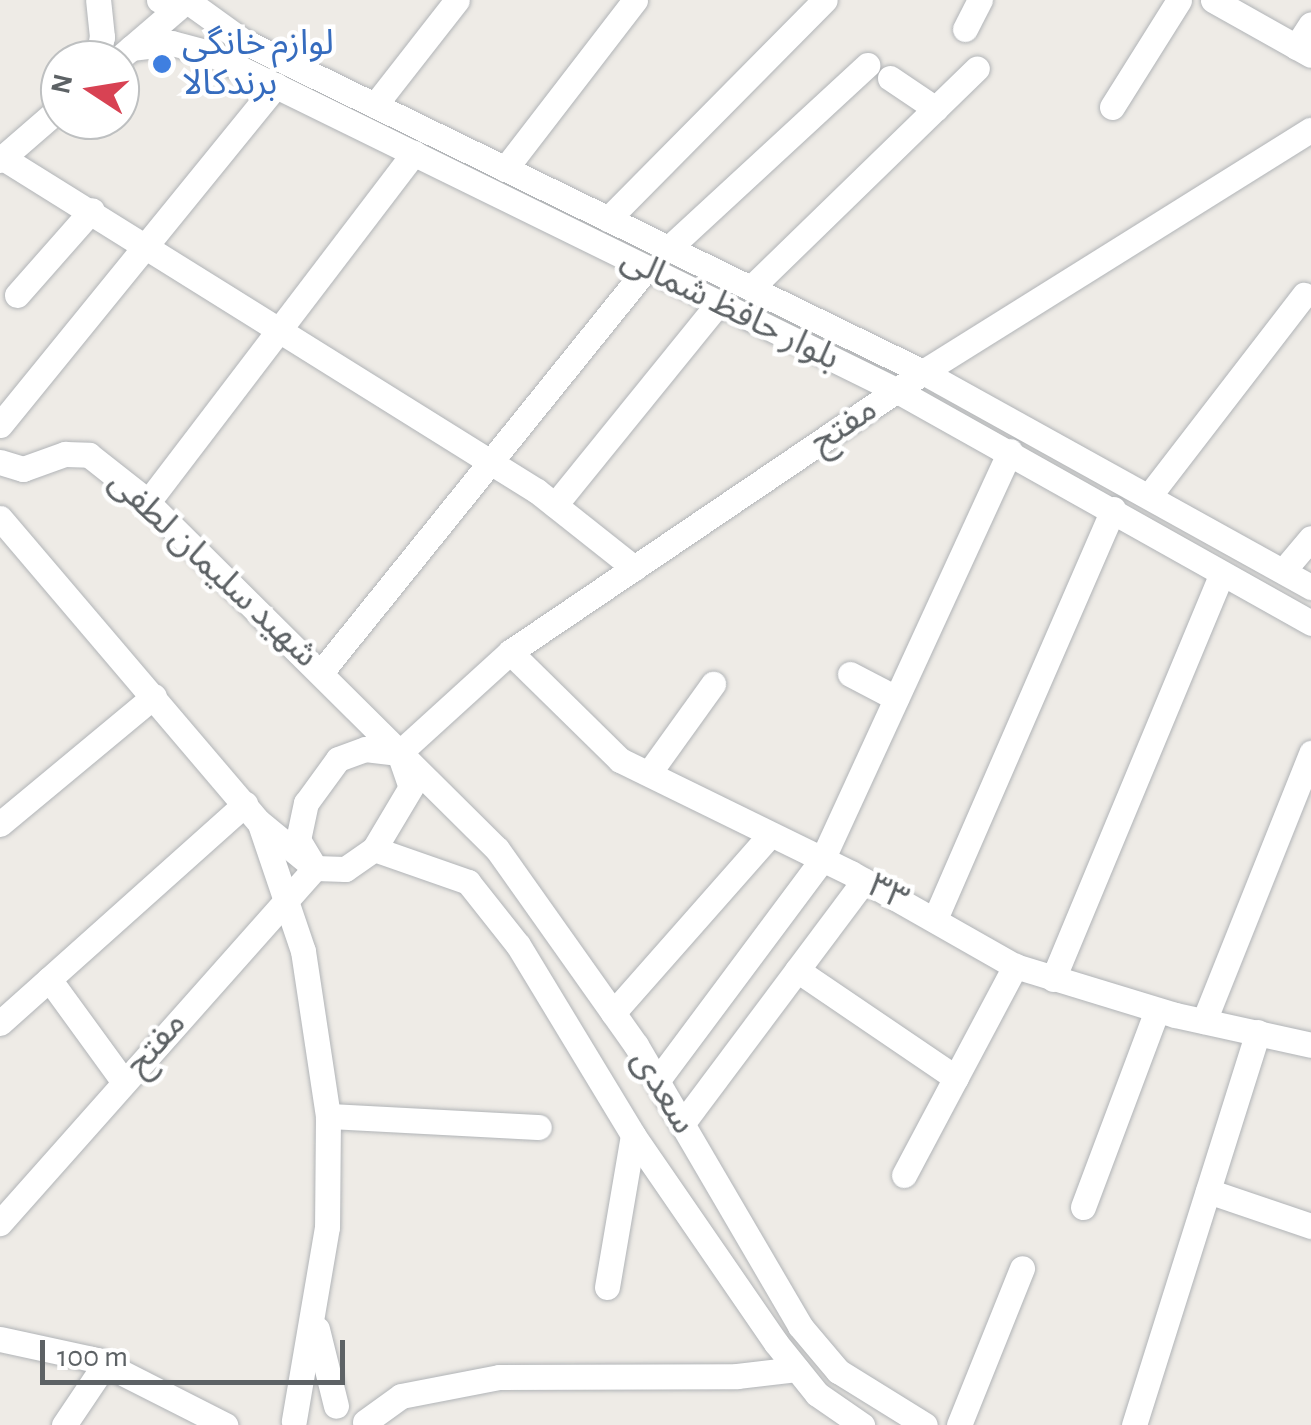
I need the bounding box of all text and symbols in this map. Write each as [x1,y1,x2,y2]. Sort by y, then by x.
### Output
place label: لوازم خانگی برندکالا [182,23,334,105]
north arrow [40,40,140,140]
marker: لوازم خانگی برندکالا [151,53,173,75]
text: N [47,72,78,97]
street label: بلوار حافظ شمالی [614,238,846,380]
street label: مفتح [803,389,885,463]
street label: شهید سلیمان لطفی [100,461,326,677]
street label: ۳۳ [860,865,916,921]
street label: مفتح [117,1003,195,1085]
street label: سعدی [622,1042,704,1142]
scale bar [45,1320,350,1382]
text: 100 m [57,1342,128,1372]

